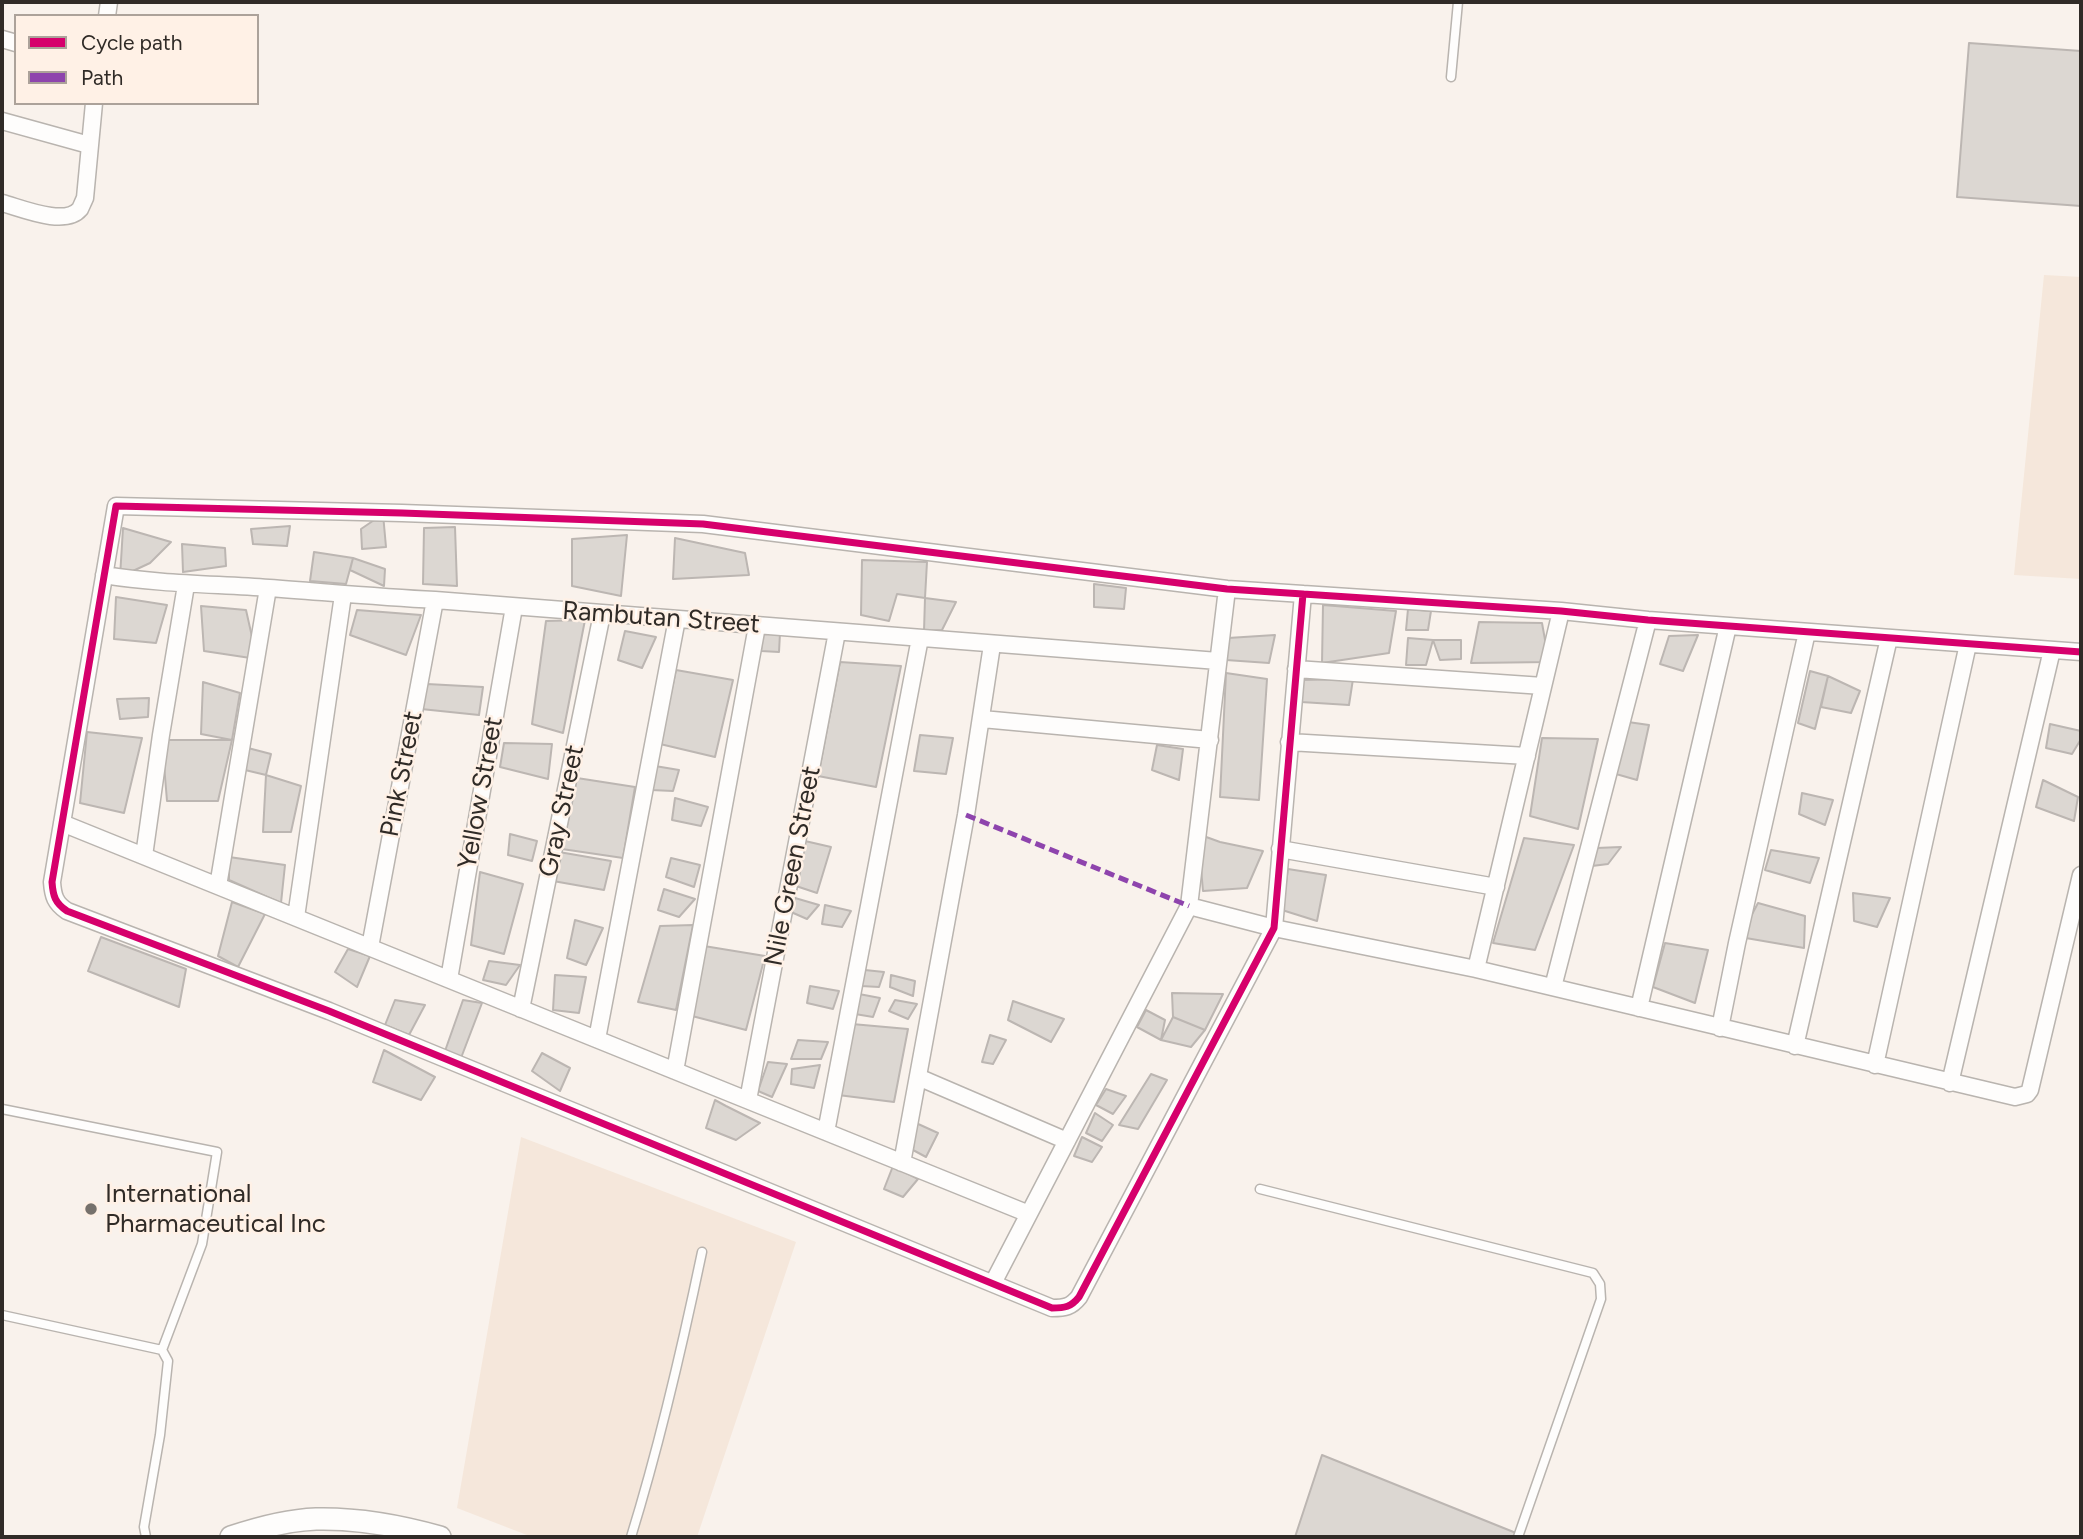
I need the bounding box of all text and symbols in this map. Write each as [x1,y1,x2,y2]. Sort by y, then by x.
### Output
legend [14,14,259,105]
text: Cycle path [81,30,182,55]
text: Path [81,65,123,90]
street label: Rambutan Street [561,596,761,640]
street label: Pink Street [375,708,429,840]
street label: Yellow Street [452,714,510,872]
street label: Gray Street [533,742,591,880]
street label: Nile Green Street [758,763,828,969]
place label: International Pharmaceutical Inc [105,1178,326,1240]
marker: International Pharmaceutical Inc [83,1201,99,1217]

